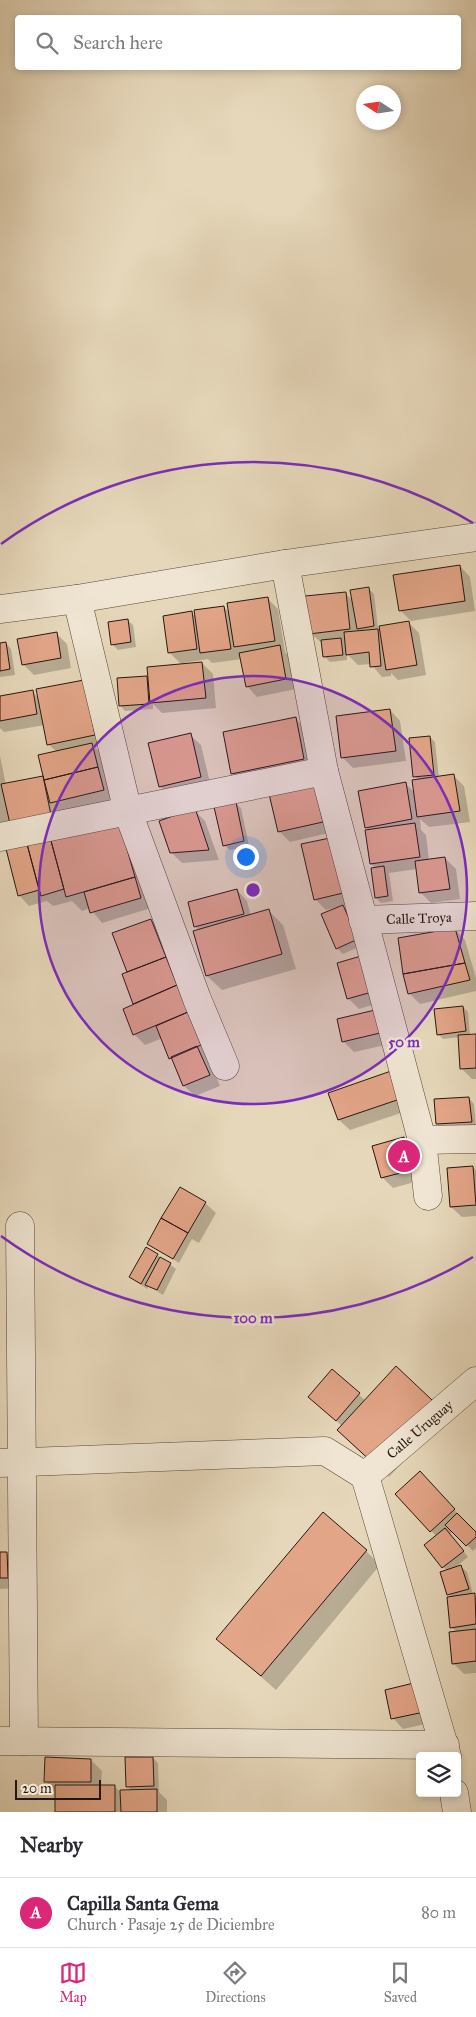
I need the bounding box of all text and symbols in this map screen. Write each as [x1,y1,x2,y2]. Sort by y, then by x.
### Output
search box [15,15,461,70]
icon: search [33,29,61,57]
text: Search here [73,31,163,54]
north arrow [356,85,401,130]
your location [233,844,259,870]
centre of rings [244,881,262,899]
street label: Calle Troya [386,908,452,928]
text: 50 m [388,1033,420,1051]
pin: A [388,1137,420,1175]
text: 100 m [233,1309,273,1327]
street label: Calle Uruguay [383,1396,457,1462]
map controls [416,1752,461,1797]
button: layers [416,1752,461,1797]
scale bar [15,1777,101,1800]
text: 20 m [22,1780,52,1797]
text: Nearby [20,1832,83,1858]
text: Capilla Santa Gema [67,1892,219,1915]
text: A [31,1903,41,1922]
text: 80 m [421,1903,456,1922]
text: Church · Pasaje 25 de Diciembre [67,1915,275,1934]
tab: Map [59,1959,87,2006]
tab: Directions [205,1959,266,2006]
tab: Saved [384,1959,417,2006]

